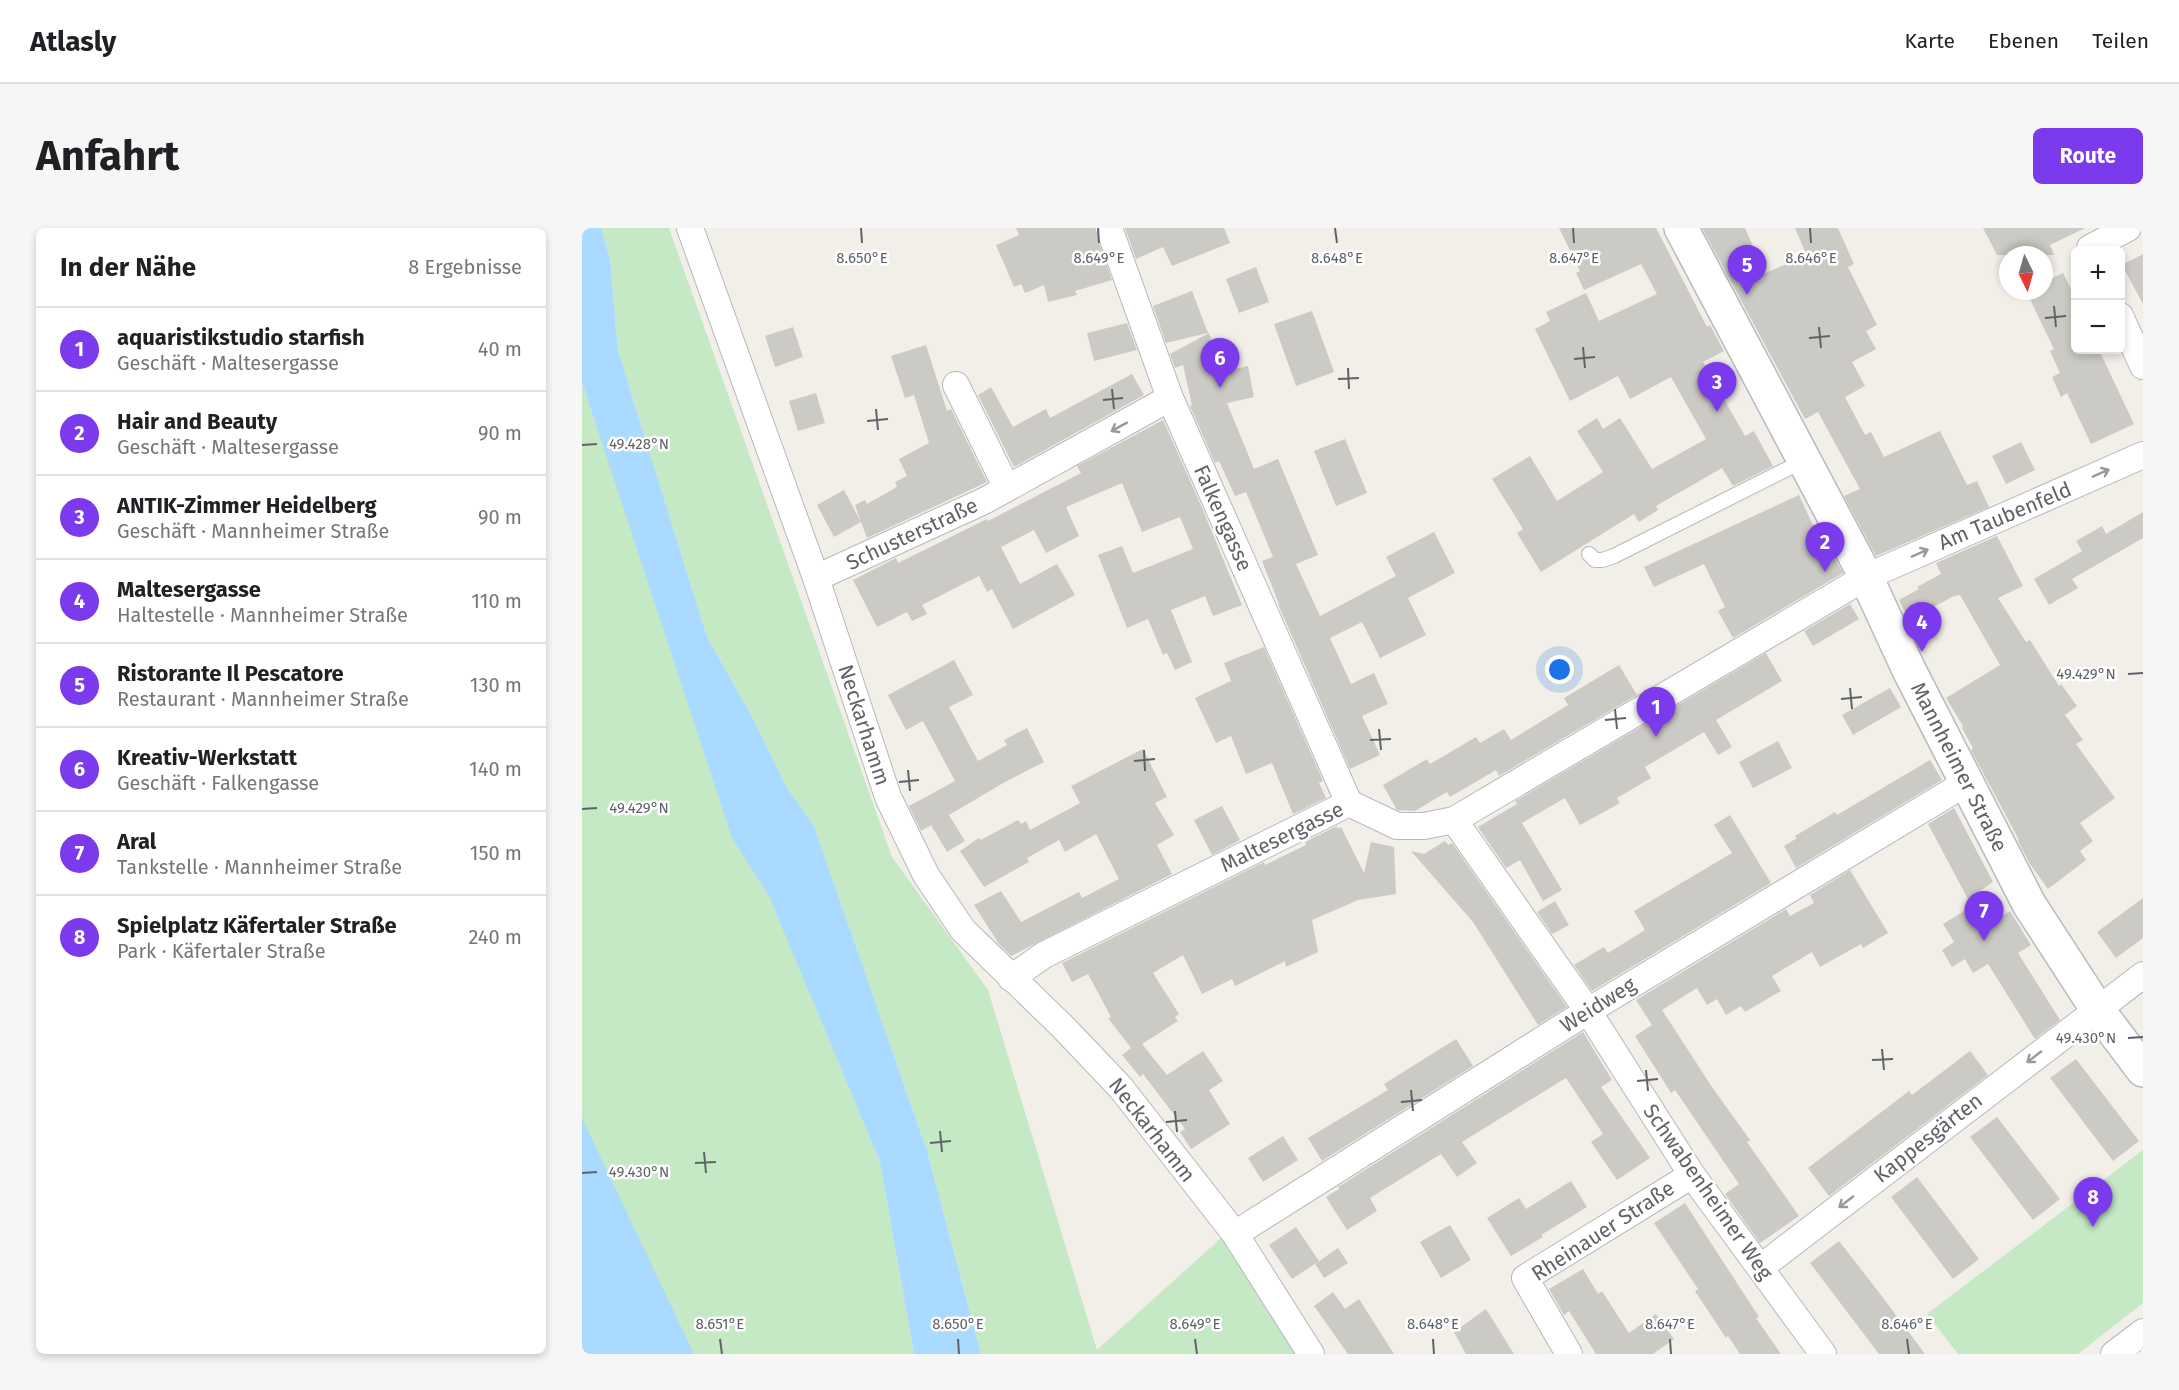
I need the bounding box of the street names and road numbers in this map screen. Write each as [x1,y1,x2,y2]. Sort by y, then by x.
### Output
street label: Falkengasse [1188,461,1258,575]
street label: Am Taubenfeld [1934,476,2076,556]
street label: Schusterstraße [842,492,982,576]
street label: Neckarhamm [832,661,896,789]
street label: Mannheimer Straße [1905,678,2013,856]
street label: Maltesergasse [1216,796,1348,878]
street label: Weidweg [1555,972,1641,1038]
street label: Neckarhamm [1103,1073,1201,1187]
street label: Kappesgärten [1868,1087,1988,1189]
street label: Schwabenheimer Weg [1638,1099,1778,1285]
street label: Rheinauer Straße [1527,1175,1679,1287]

